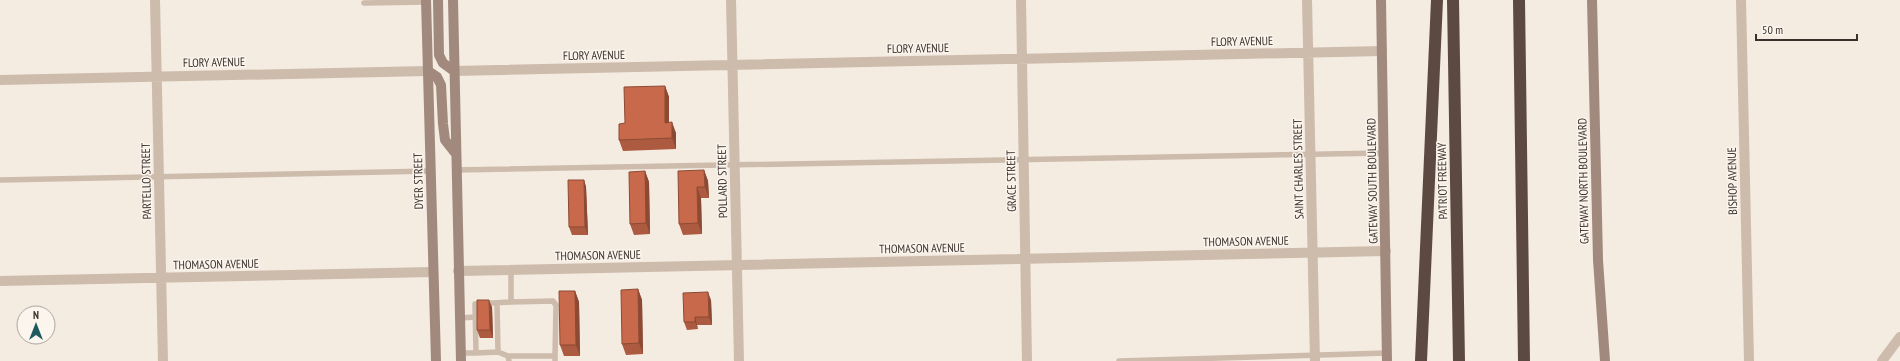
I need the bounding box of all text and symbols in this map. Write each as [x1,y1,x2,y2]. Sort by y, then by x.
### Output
scale bar [1756,16,1857,42]
text: 50 m [1762,22,1783,37]
street label: FLORY AVENUE [1211,33,1273,49]
street label: FLORY AVENUE [887,40,949,56]
street label: FLORY AVENUE [563,47,625,63]
street label: FLORY AVENUE [183,54,245,70]
street label: SAINT CHARLES STREET [1290,118,1306,219]
street label: GATEWAY SOUTH BOULEVARD [1363,118,1381,244]
street label: GATEWAY NORTH BOULEVARD [1574,118,1592,244]
street label: PARTELLO STREET [138,142,154,219]
street label: PATRIOT FREEWAY [1434,142,1450,219]
street label: POLLARD STREET [714,143,730,218]
street label: BISHOP AVENUE [1724,147,1740,215]
street label: GRACE STREET [1003,149,1019,212]
street label: DYER STREET [410,152,426,209]
street label: THOMASON AVENUE [1203,233,1289,249]
street label: THOMASON AVENUE [879,240,965,256]
street label: THOMASON AVENUE [555,247,641,263]
street label: THOMASON AVENUE [173,256,259,272]
north arrow [16,305,56,345]
text: N [33,308,39,322]

